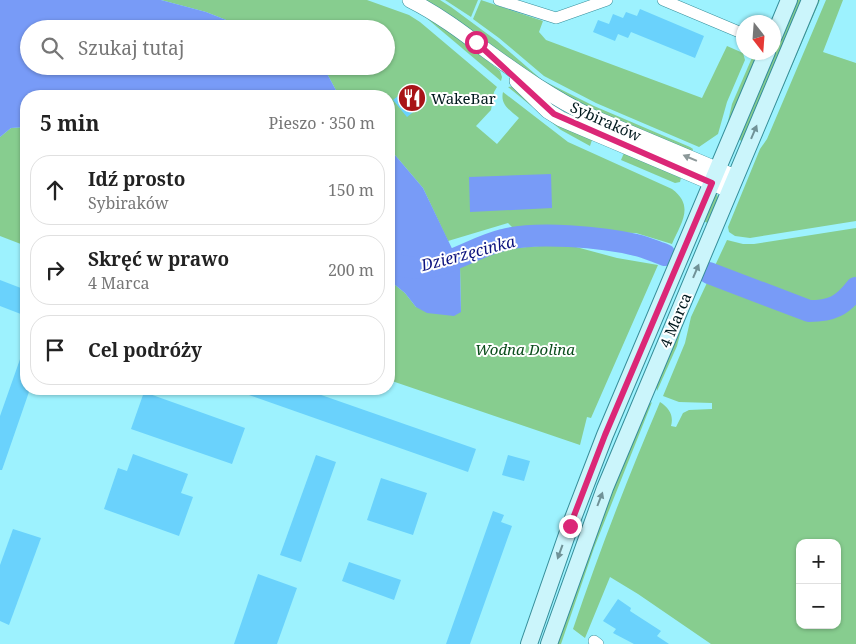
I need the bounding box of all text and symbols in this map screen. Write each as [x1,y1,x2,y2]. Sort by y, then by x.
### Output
north arrow [736,15,781,60]
search box [20,20,395,75]
route start [465,31,488,54]
icon: search [38,34,66,62]
text: Szukaj tutaj [78,35,184,61]
restaurant icon: WakeBar [397,83,427,113]
place label: WakeBar [431,88,496,108]
street label: Sybiraków [567,96,645,146]
text: 5 min [40,109,99,137]
text: Pieszo · 350 m [269,112,375,134]
one-way arrow [751,125,759,139]
one-way arrow [683,154,697,162]
text: Idź prosto [88,166,185,192]
icon: ahead [41,176,69,204]
text: 150 m [328,179,374,201]
text: Sybiraków [88,192,169,214]
water label: Dzierżęcinka [417,230,518,276]
text: Skręć w prawo [88,246,229,272]
icon: right [41,256,69,284]
text: 200 m [328,259,374,281]
one-way arrow [692,264,700,278]
text: 4 Marca [88,272,150,294]
street label: 4 Marca [655,290,695,350]
icon: arrive [41,336,69,364]
text: Cel podróży [88,337,202,363]
park label: Wodna Dolina [475,339,575,359]
one-way arrow [597,492,605,506]
route end [559,515,582,538]
map controls [796,539,841,629]
button: + [796,539,841,584]
one-way arrow [556,545,564,560]
button: − [796,584,841,629]

